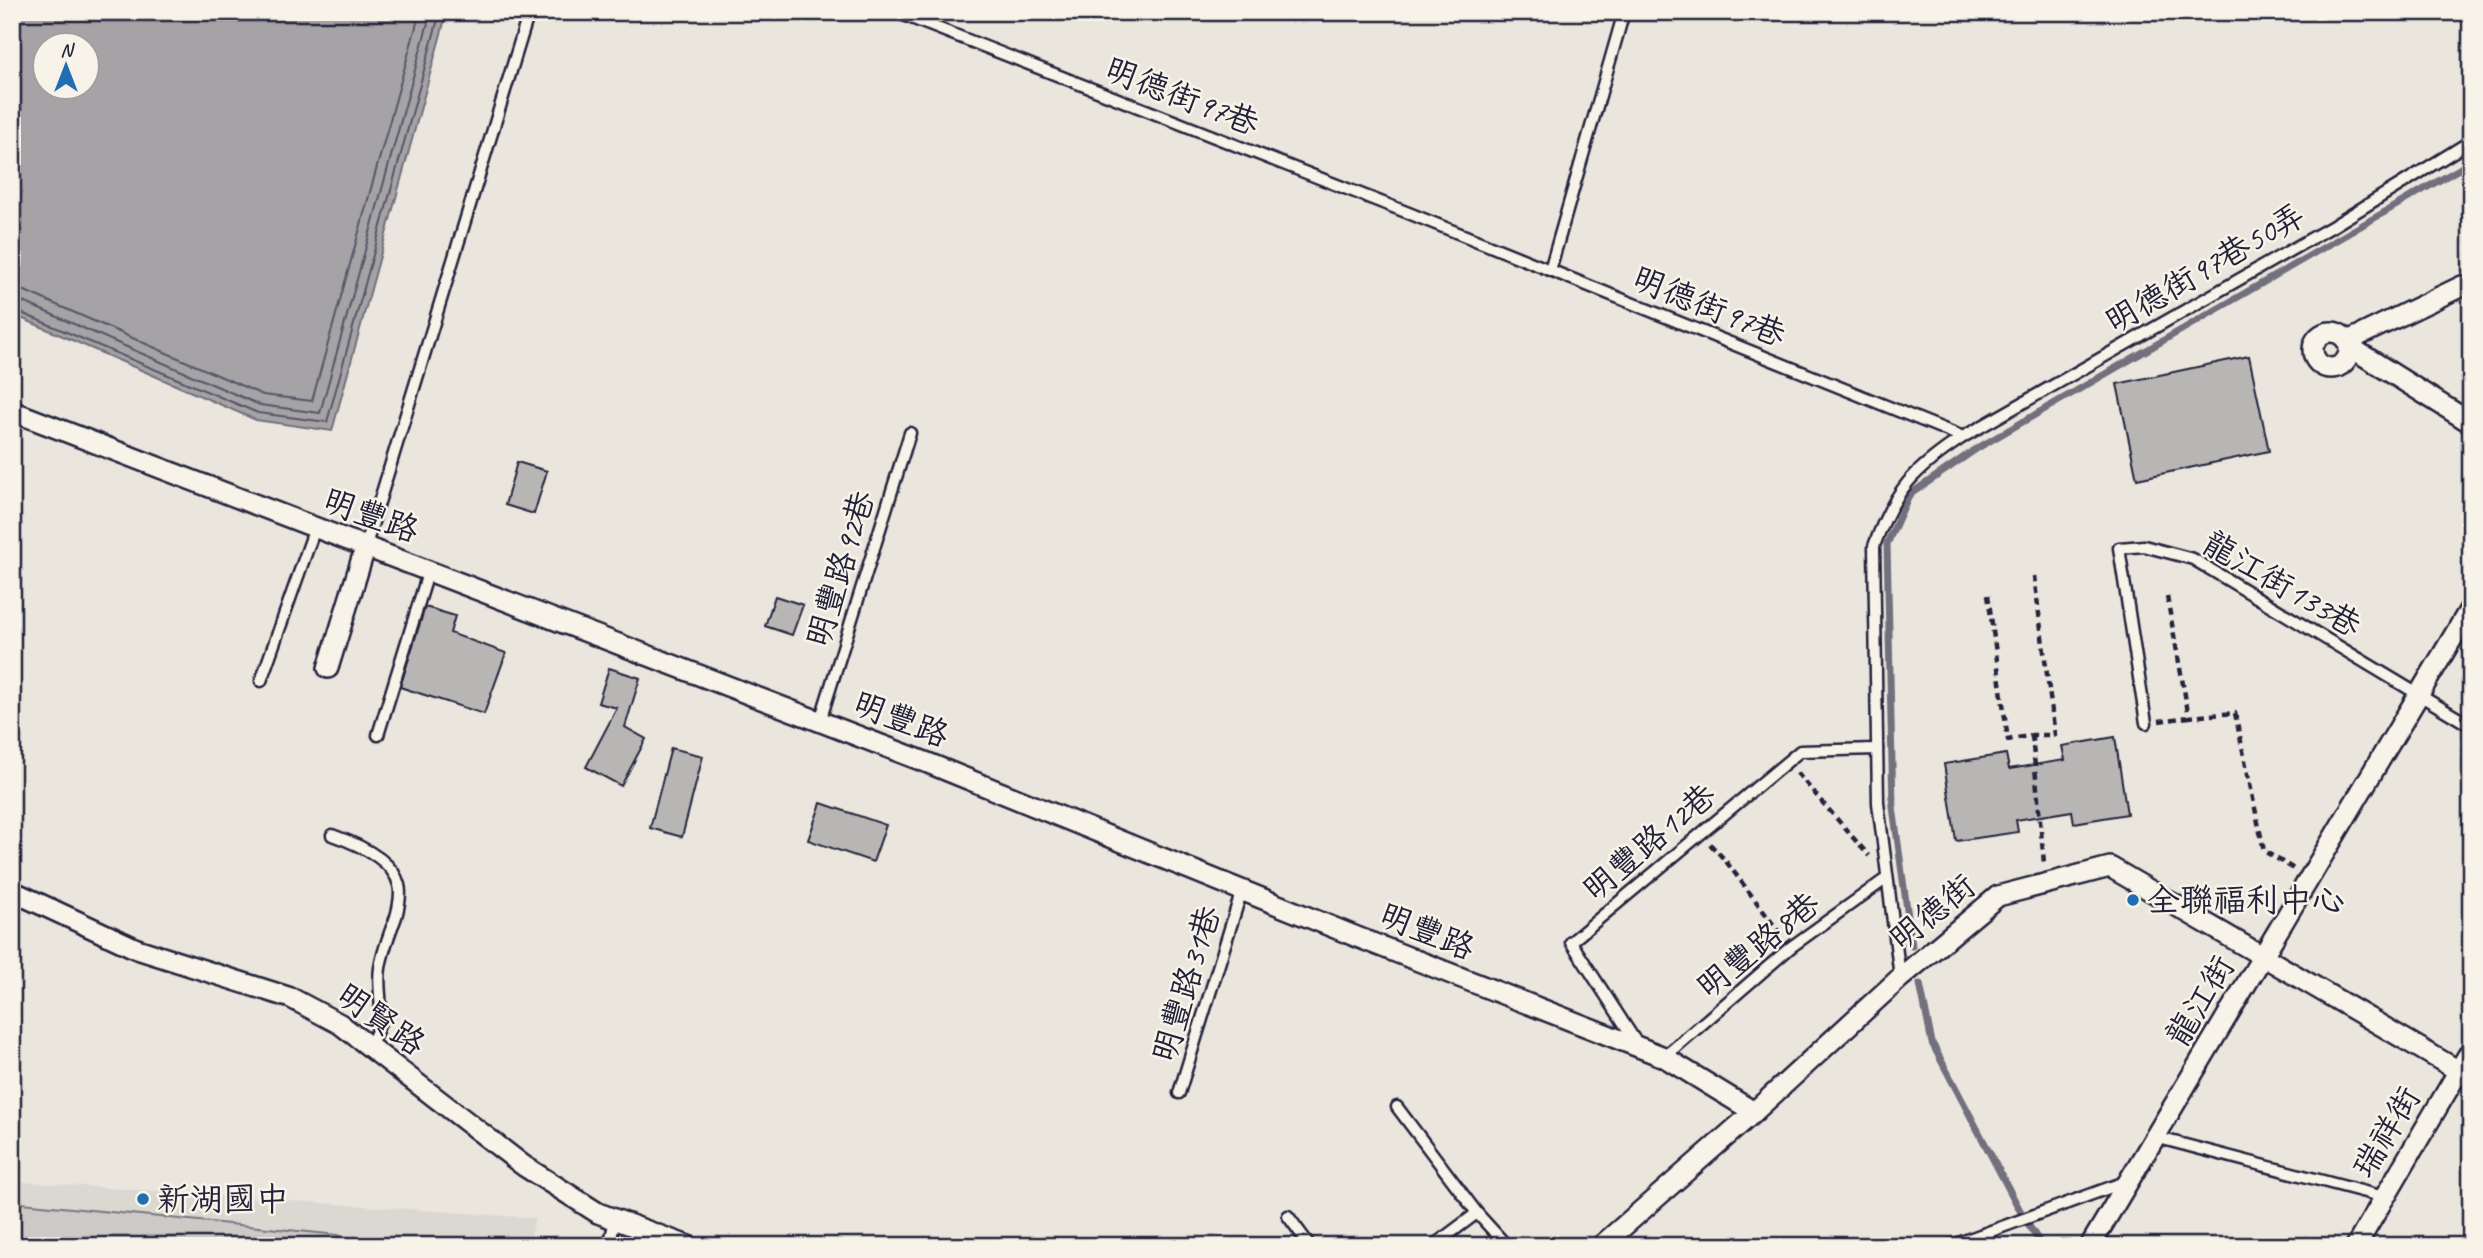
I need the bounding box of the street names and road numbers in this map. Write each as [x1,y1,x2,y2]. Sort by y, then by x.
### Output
street label: 明德街97巷 [1099,47,1265,145]
street label: 明德街97巷50弄 [2097,194,2313,342]
street label: 明德街97巷 [1626,256,1792,356]
street label: 明豐路 [317,478,425,552]
street label: 明豐路92巷 [796,486,884,652]
street label: 龍江街133巷 [2195,522,2369,646]
street label: 明豐路 [847,682,955,756]
street label: 明豐路12巷 [1574,774,1724,910]
street label: 明德街 [1880,865,1984,959]
street label: 明豐路8巷 [1688,882,1828,1008]
street label: 明豐路 [1373,893,1481,969]
street label: 明豐路31巷 [1142,901,1230,1067]
street label: 龍江街 [2157,948,2243,1054]
street label: 明賢路 [328,973,434,1065]
street label: 瑞祥街 [2343,1079,2429,1185]

